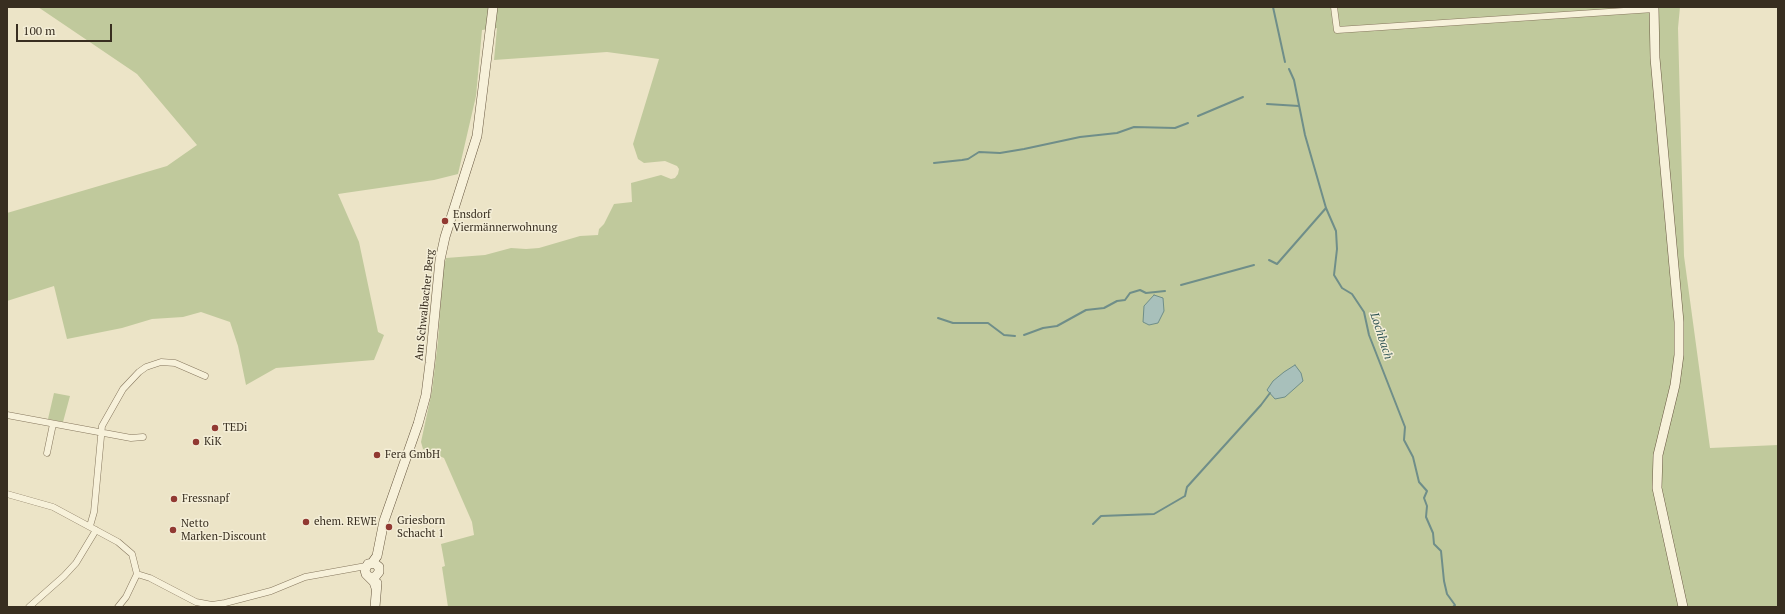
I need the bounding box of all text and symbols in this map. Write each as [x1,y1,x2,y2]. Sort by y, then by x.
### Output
scale bar [18,16,114,42]
text: 100 m [23,23,55,38]
place label: Ensdorf Viermännerwohnung [453,208,557,234]
marker: Ensdorf Viermännerwohnung [440,216,450,226]
street label: Am Schwalbacher Berg [413,249,437,361]
water label: Lochbach [1367,311,1395,361]
place label: TEDi [223,421,247,435]
marker: TEDi [210,423,220,433]
place label: KiK [204,435,222,449]
marker: KiK [191,437,201,447]
place label: Fera GmbH [385,448,440,462]
marker: Fera GmbH [372,450,382,460]
place label: Fressnapf [182,492,229,506]
marker: Fressnapf [169,494,179,504]
place label: Griesborn Schacht 1 [397,514,445,540]
place label: ehem. REWE [314,515,377,529]
place label: Netto Marken-Discount [181,517,266,543]
marker: ehem. REWE [301,517,311,527]
marker: Griesborn Schacht 1 [384,522,394,532]
marker: Netto Marken-Discount [168,525,178,535]

